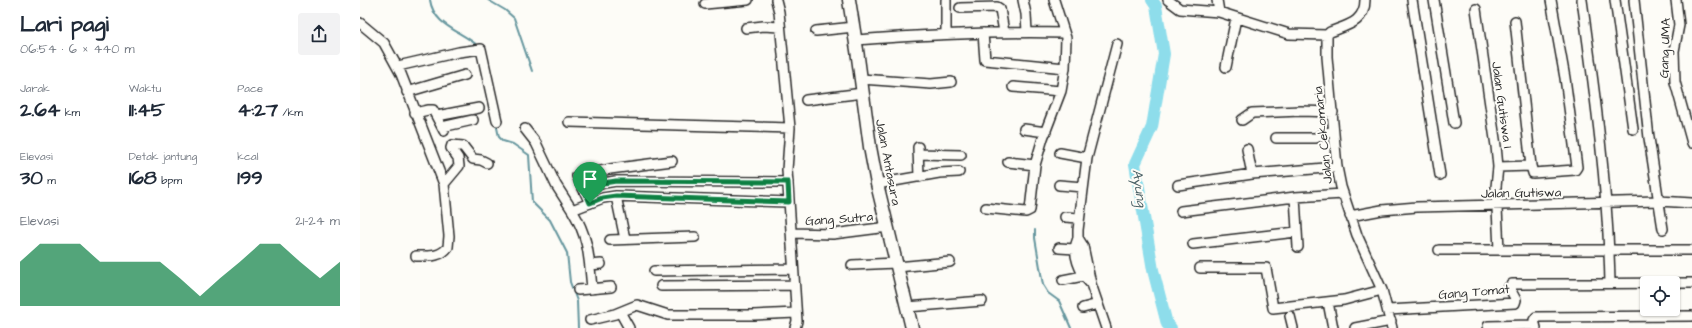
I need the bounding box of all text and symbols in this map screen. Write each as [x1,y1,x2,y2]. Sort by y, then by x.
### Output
text: Lari pagi [20,9,109,40]
button: share [298,13,340,55]
street label: Gang UMA [1655,17,1676,79]
text: 06:54 · 6 × 440 m [20,40,135,58]
street label: Jalan Gutiswa I [1487,61,1517,150]
text: Jarak [20,81,50,96]
text: Waktu [129,81,161,96]
text: Pace [237,81,263,96]
street label: Jalan Cekomaria [1309,85,1337,185]
text: 2.64 [20,96,60,124]
text: 11:45 [129,96,165,124]
text: 4:27 [237,96,278,124]
text: km [60,105,80,120]
text: /km [278,105,303,120]
street label: Jalan Antasura [871,118,905,207]
text: Elevasi [20,149,53,164]
text: Detak jantung [129,149,197,164]
text: kcal [237,149,258,164]
pin [573,162,607,203]
text: 30 [20,164,43,192]
text: 168 [129,164,157,192]
text: 199 [237,164,263,192]
icon: arrive [579,168,601,190]
water label: Ayung [1126,168,1152,209]
text: m [43,173,56,188]
text: bpm [157,173,182,188]
street label: Jalan Gutiswa [1481,183,1562,203]
street label: Gang Sutra [805,208,874,231]
text: Elevasi [20,212,59,230]
text: 21–24 m [295,212,340,230]
map controls [1640,276,1680,316]
button: locate [1640,276,1680,316]
street label: Gang Tomat [1438,280,1511,305]

